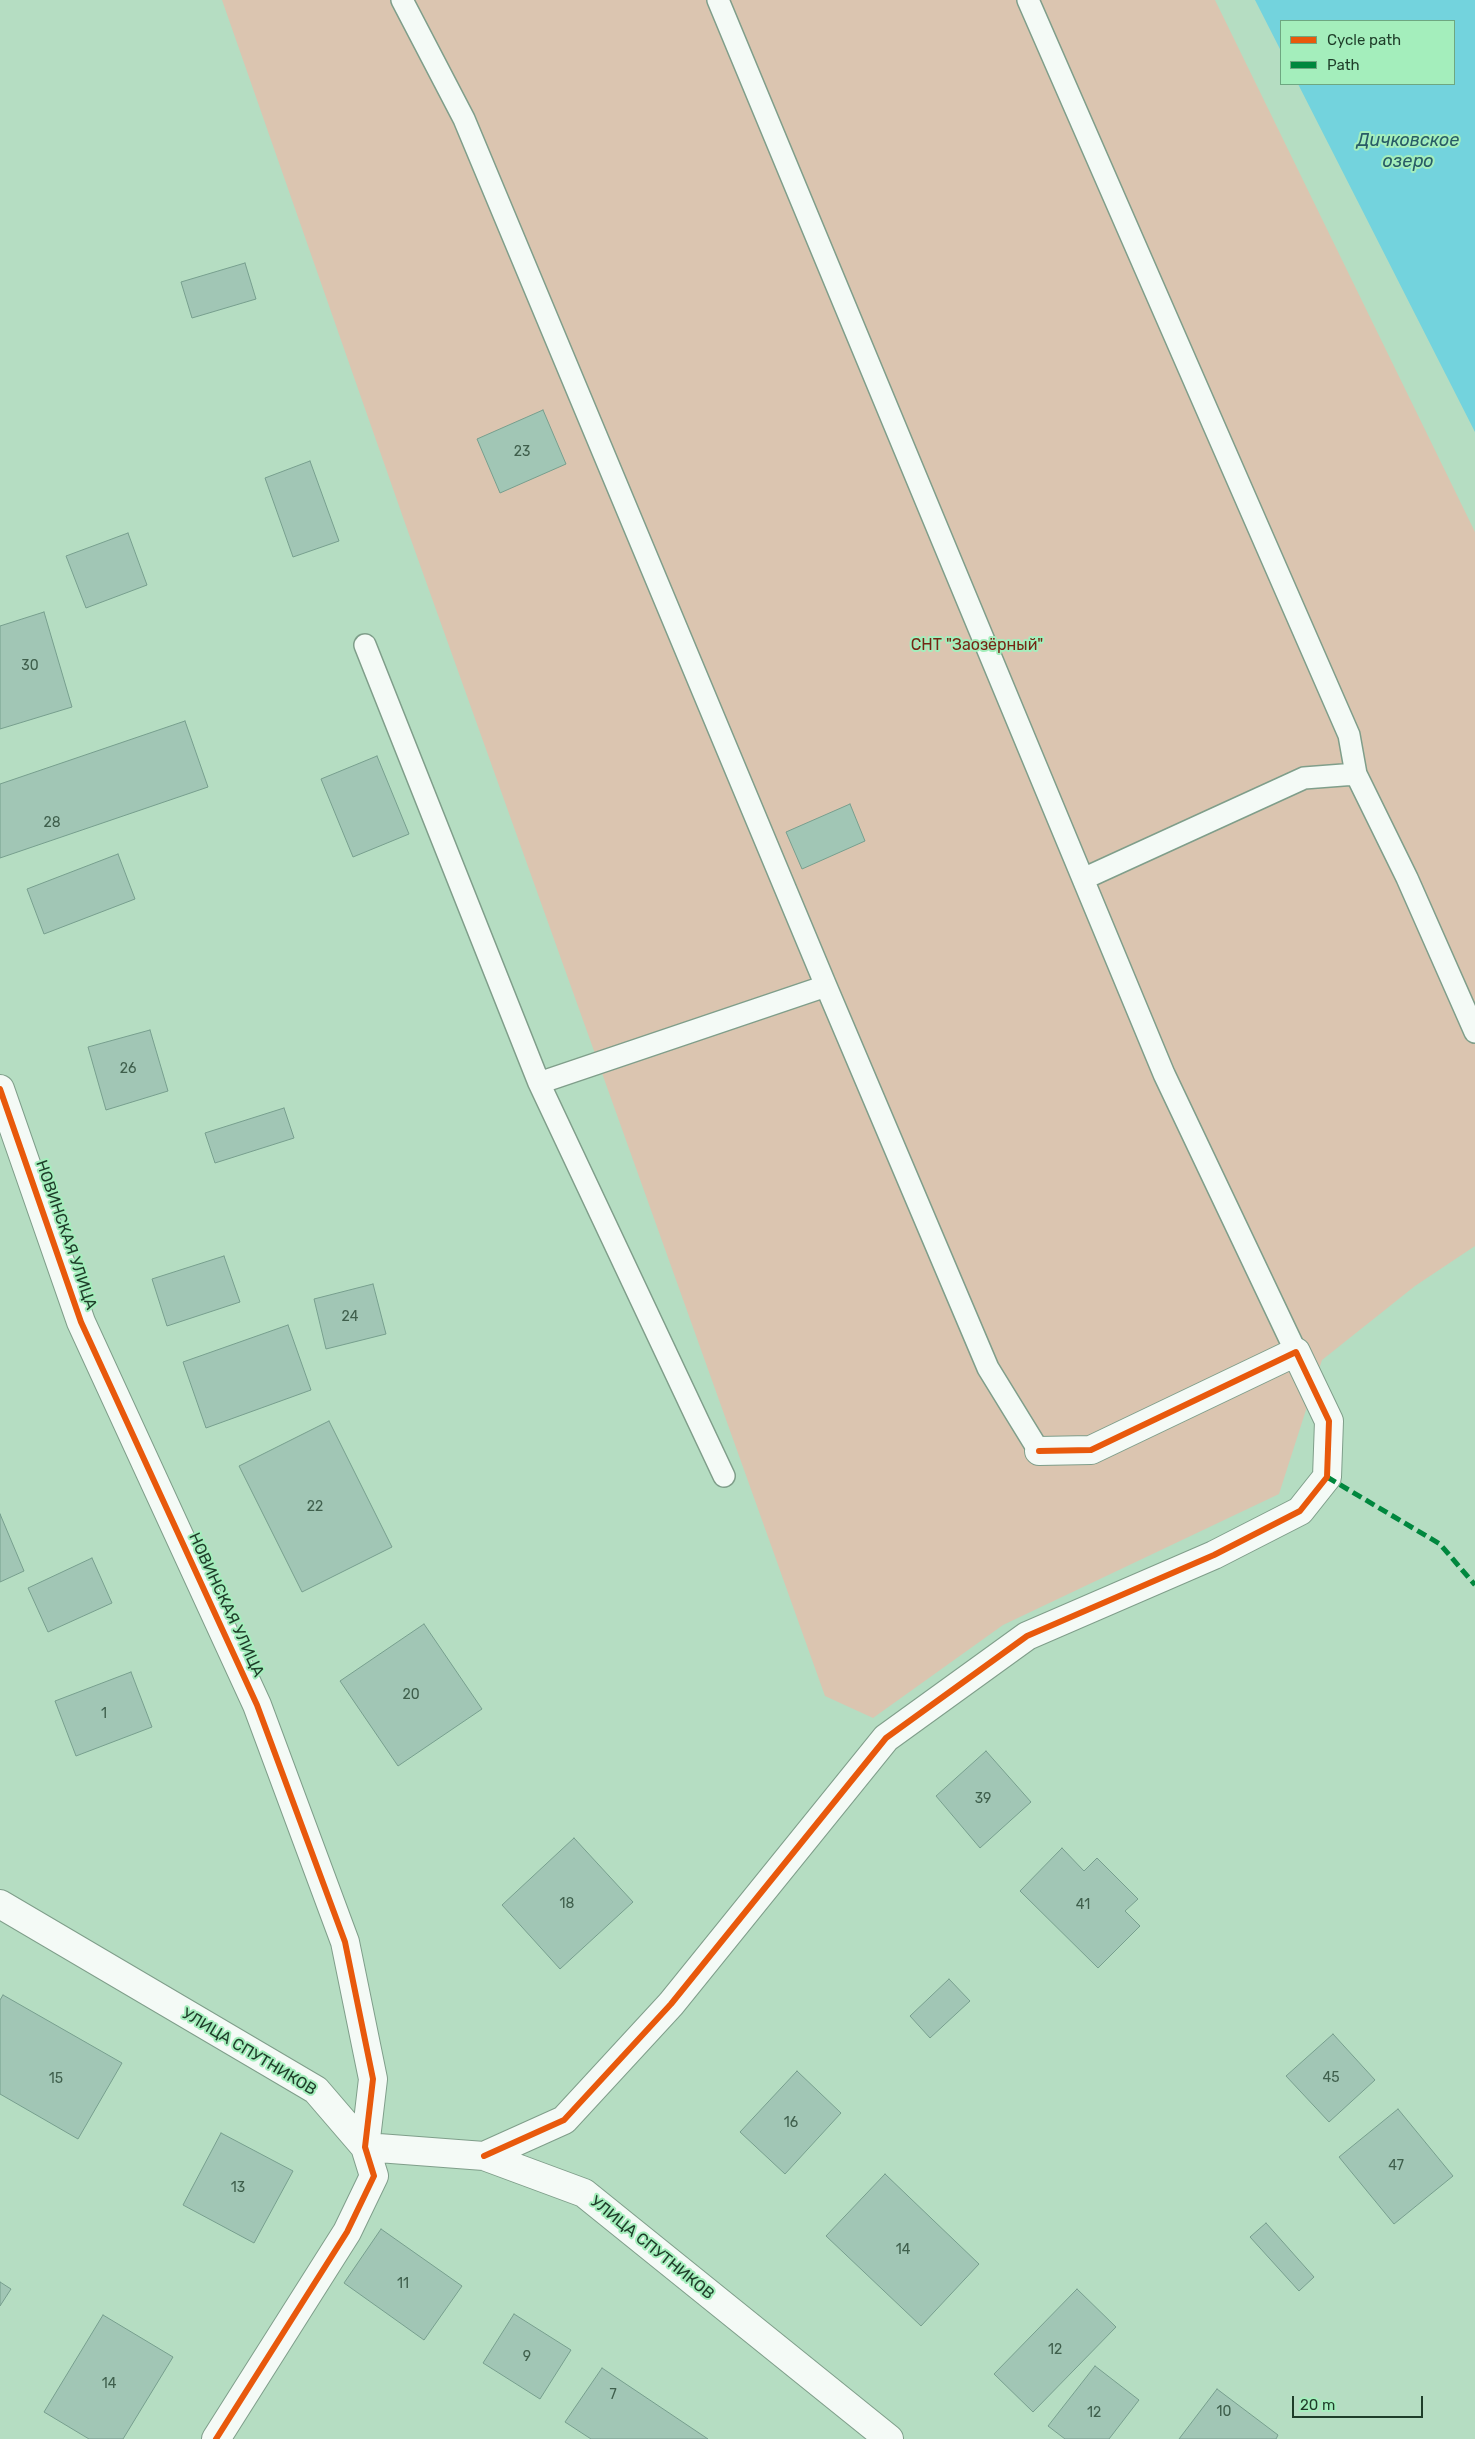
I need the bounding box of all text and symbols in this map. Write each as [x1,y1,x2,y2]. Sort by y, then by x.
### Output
legend [1280,20,1455,85]
text: Cycle path [1327,31,1401,49]
text: Path [1327,56,1360,74]
water label: Дичковское озеро [1357,130,1459,172]
house number: 23 [514,444,530,460]
park label: СНТ "Заозёрный" [911,635,1043,655]
house number: 30 [21,658,39,674]
house number: 28 [43,815,61,831]
house number: 26 [120,1061,136,1077]
street label: НОВИНСКАЯ УЛИЦА [31,1158,101,1312]
house number: 24 [342,1309,358,1325]
house number: 22 [307,1499,323,1515]
street label: НОВИНСКАЯ УЛИЦА [184,1530,268,1680]
house number: 20 [402,1687,420,1703]
house number: 1 [101,1706,107,1722]
house number: 39 [975,1791,991,1807]
house number: 18 [560,1896,574,1912]
house number: 41 [1076,1897,1090,1913]
street label: УЛИЦА СПУТНИКОВ [178,2004,320,2100]
house number: 45 [1322,2070,1340,2086]
house number: 15 [49,2071,63,2087]
house number: 16 [784,2115,798,2131]
house number: 47 [1388,2158,1404,2174]
house number: 13 [231,2180,245,2196]
street label: УЛИЦА СПУТНИКОВ [586,2192,718,2304]
house number: 14 [896,2242,910,2258]
house number: 11 [397,2276,409,2292]
house number: 12 [1048,2342,1062,2358]
house number: 9 [523,2349,531,2365]
house number: 14 [102,2376,116,2392]
scale bar [1295,2386,1426,2418]
house number: 7 [609,2387,617,2403]
text: 20 m [1300,2396,1335,2414]
house number: 10 [1217,2404,1231,2420]
house number: 12 [1087,2405,1101,2421]

